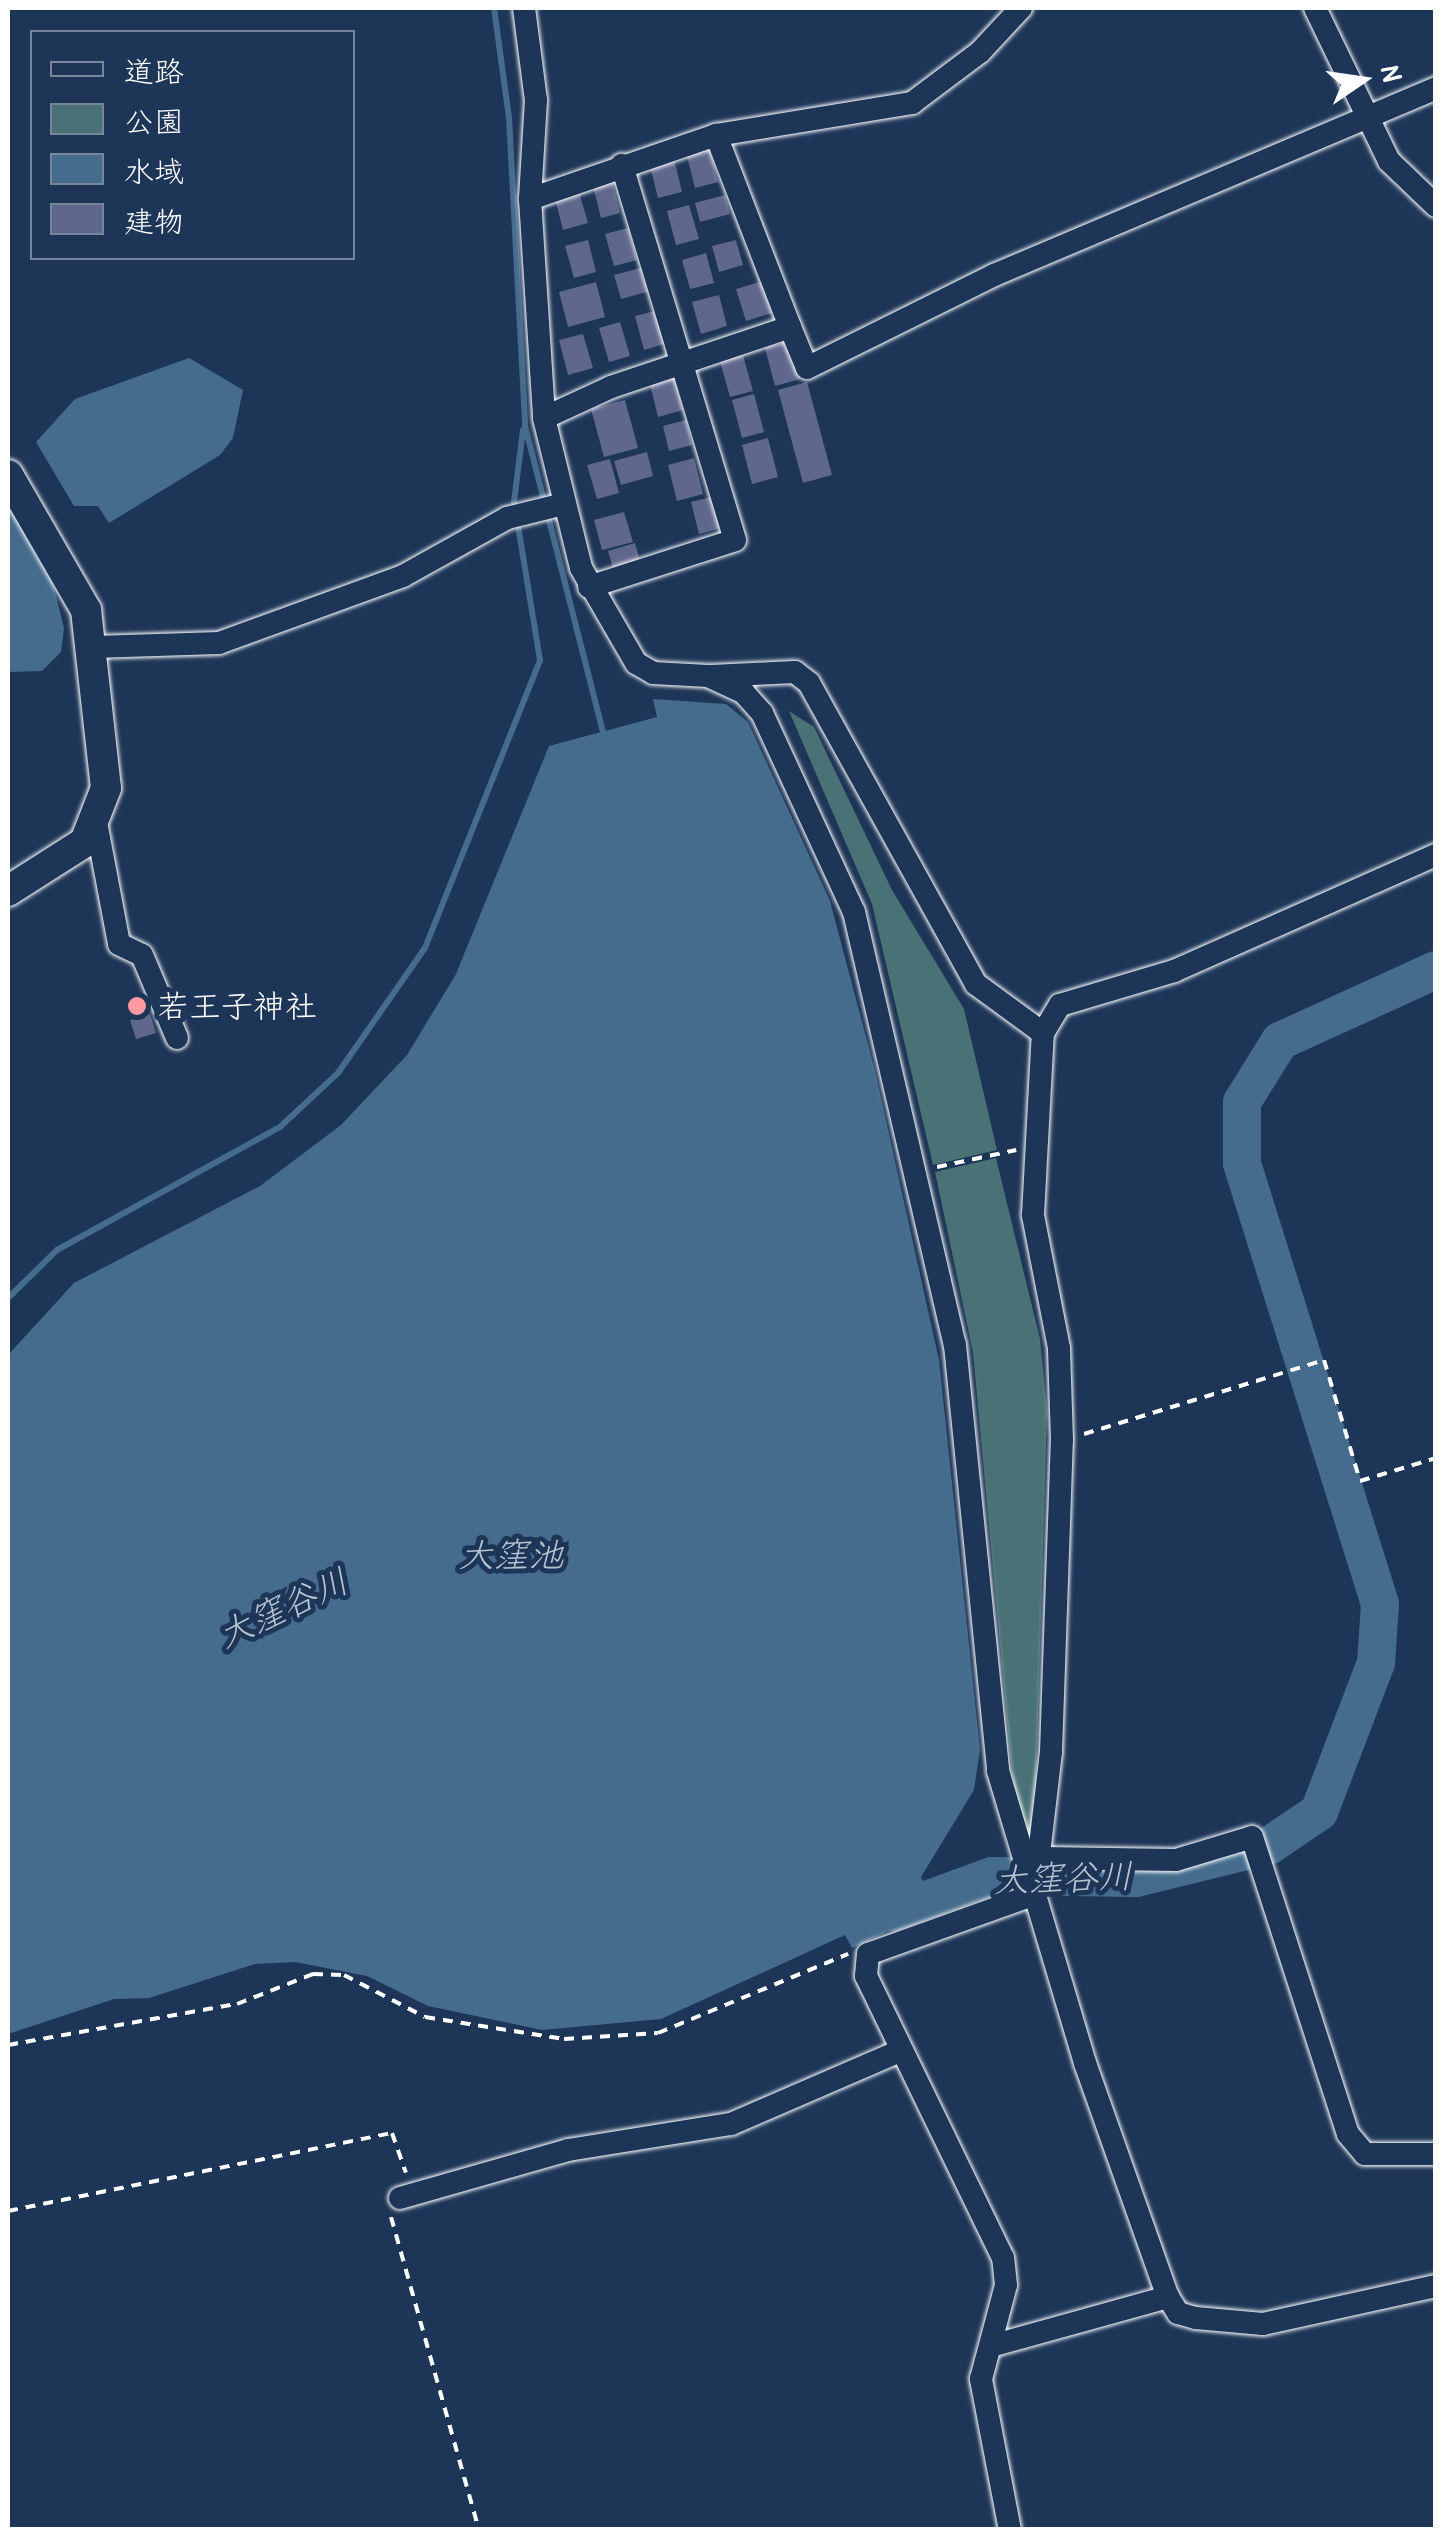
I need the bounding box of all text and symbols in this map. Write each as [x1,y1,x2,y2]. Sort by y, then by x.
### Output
legend [30,30,355,260]
north arrow [1313,30,1413,130]
text: 道路 [124,51,184,91]
text: N [1372,62,1412,85]
text: 公園 [124,101,184,141]
text: 水域 [124,151,184,191]
text: 建物 [124,201,184,241]
place label: 若王子神社 [157,987,317,1025]
marker: 若王子神社 [126,995,148,1017]
water label: 大窪池 [459,1534,563,1576]
water label: 大窪谷川 [211,1559,355,1657]
water label: 大窪谷川 [992,1855,1134,1901]

